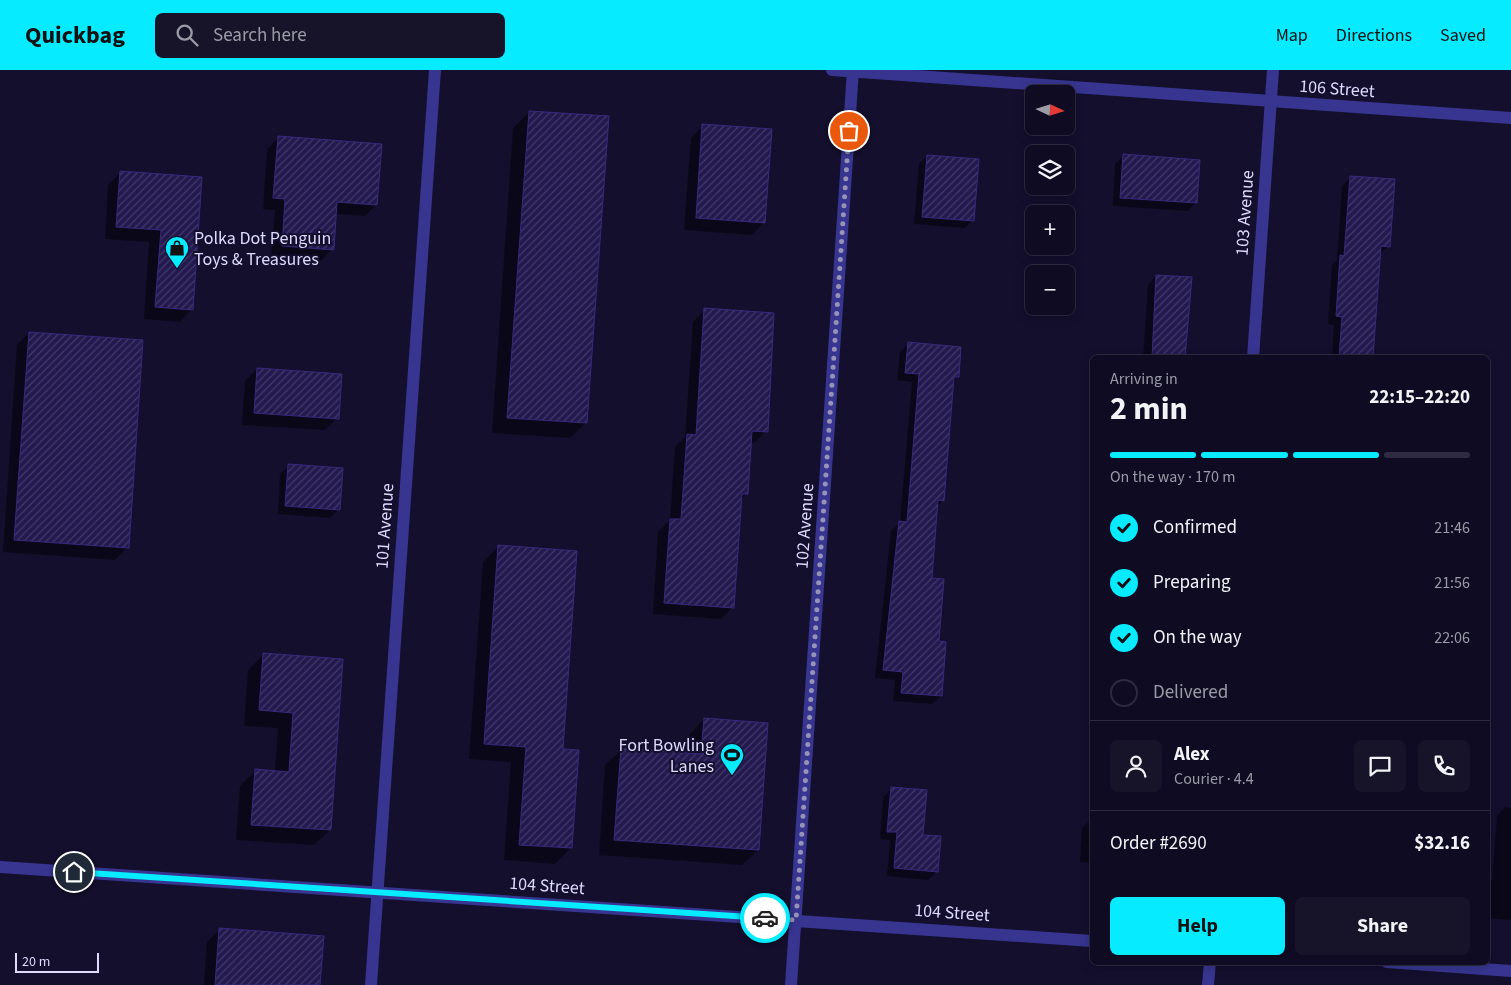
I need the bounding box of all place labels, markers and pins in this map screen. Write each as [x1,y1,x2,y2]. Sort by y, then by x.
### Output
pin [828,110,870,152]
place label: Polka Dot Penguin Toys & Treasures [194,226,331,272]
shop icon: Polka Dot Penguin Toys & Treasures [164,235,190,269]
place label: Fort Bowling Lanes [619,733,714,779]
sports icon: Fort Bowling Lanes [719,742,745,776]
pin [53,851,95,893]

